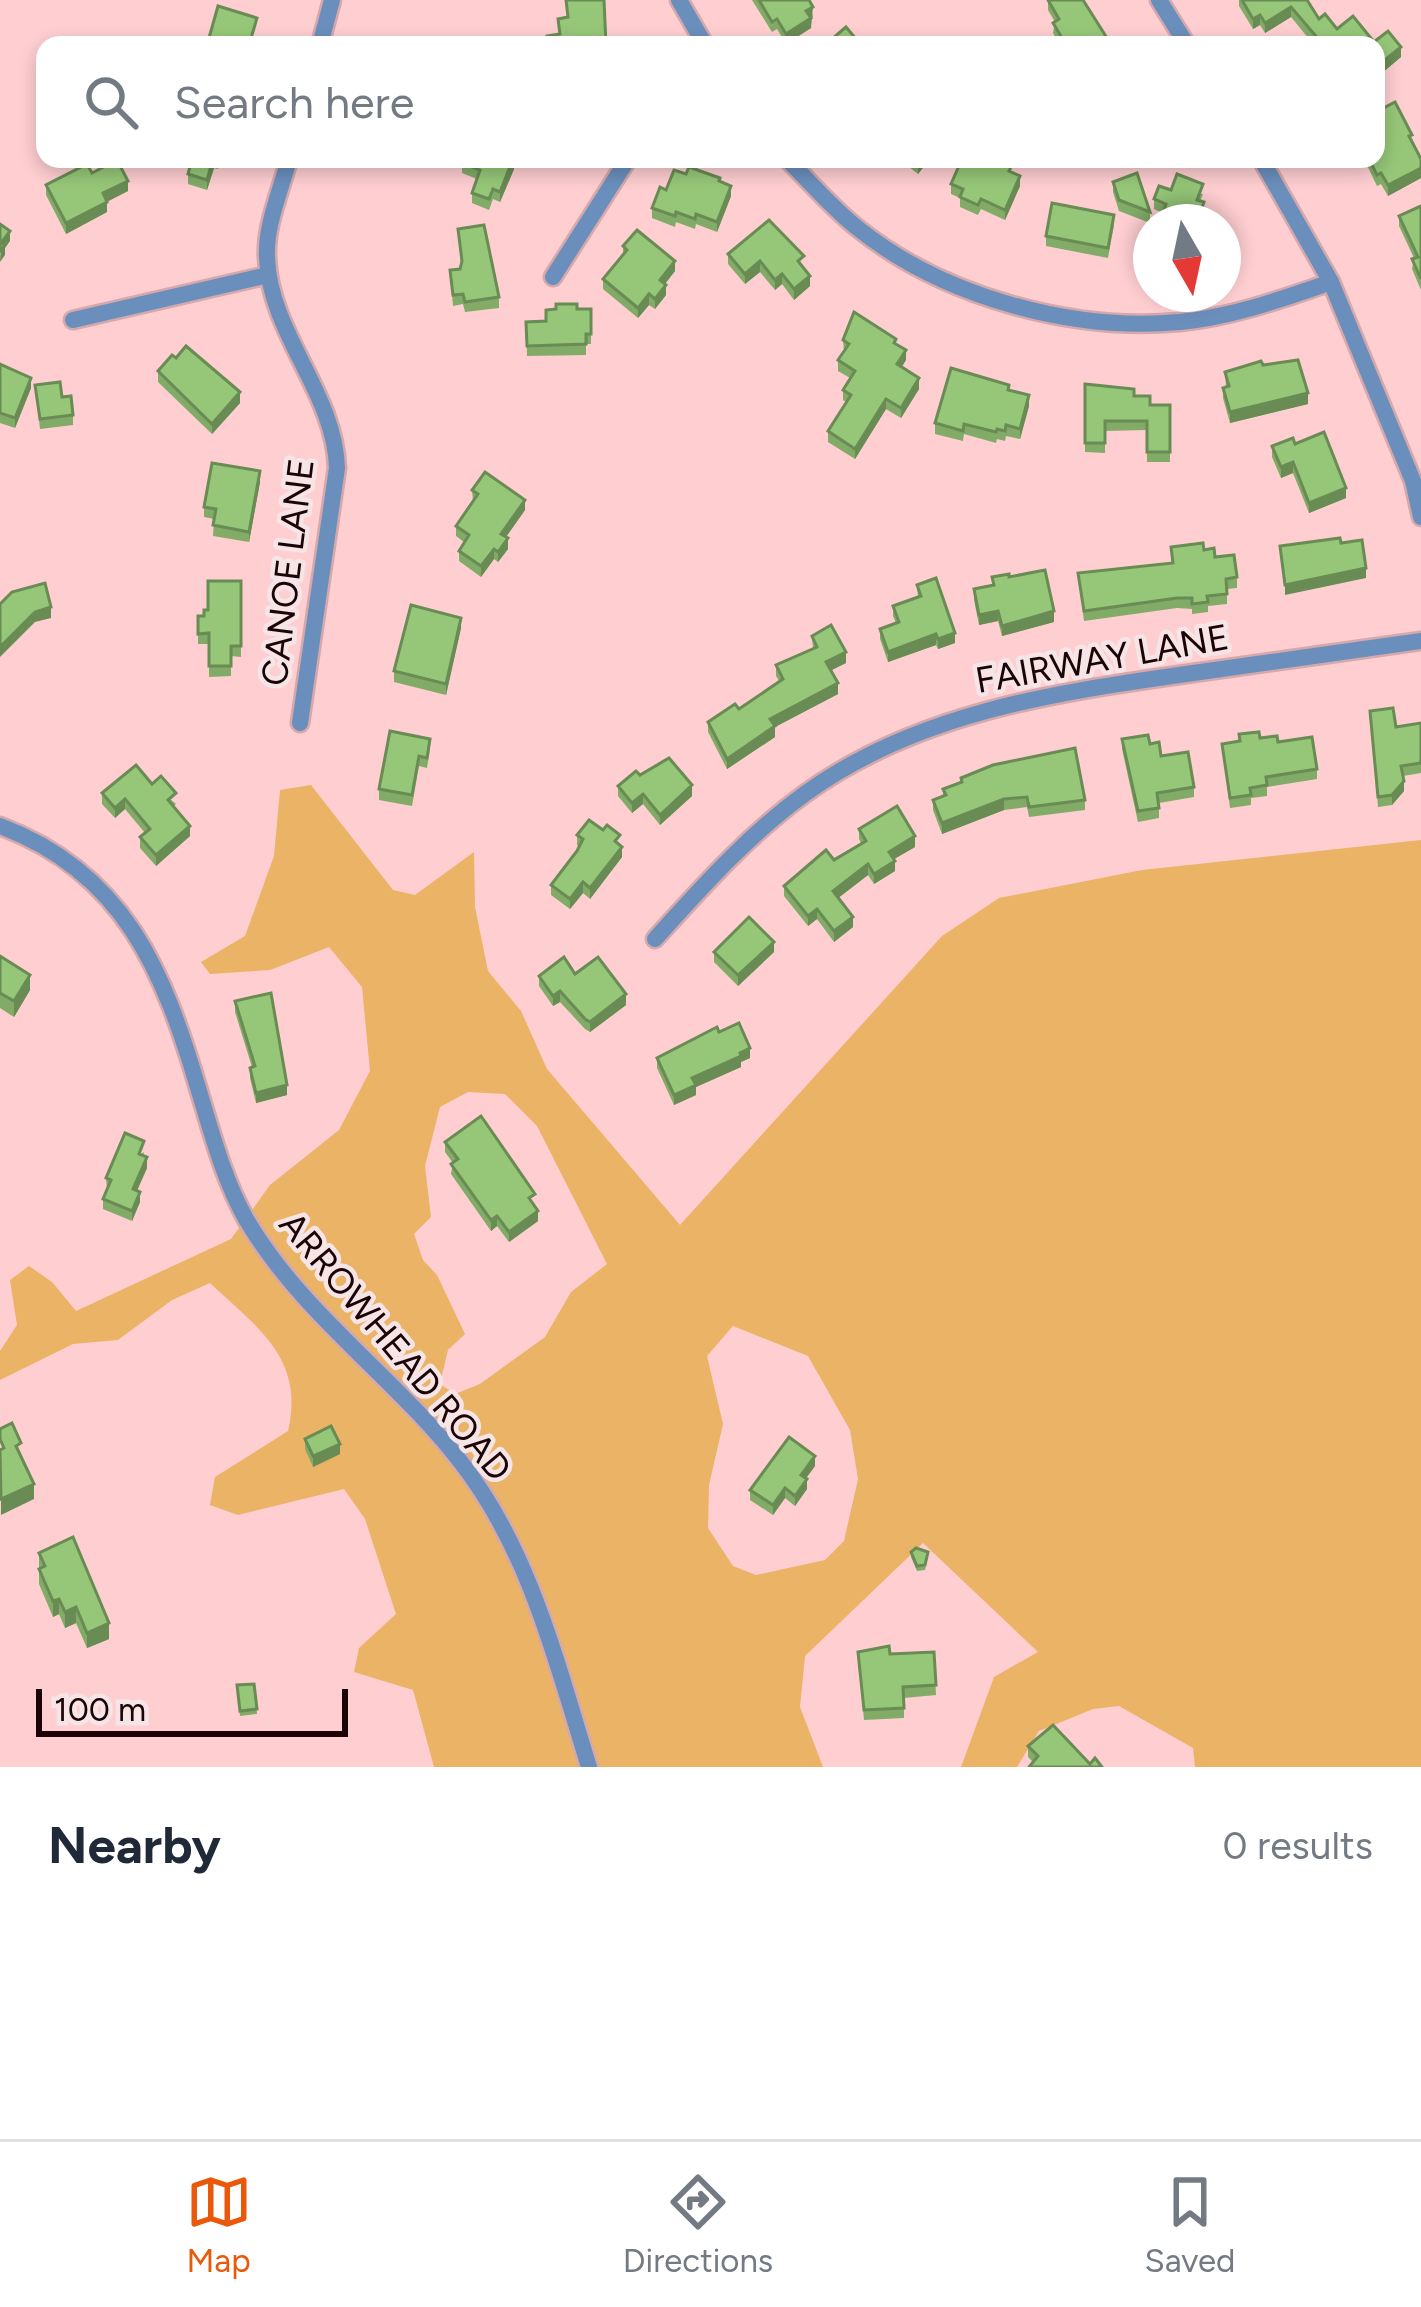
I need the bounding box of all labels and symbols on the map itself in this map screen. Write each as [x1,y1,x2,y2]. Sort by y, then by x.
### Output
north arrow [1133,204,1241,312]
street label: CANOE LANE [252,456,323,688]
street label: FAIRWAY LANE [972,615,1232,702]
street label: ARROWHEAD ROAD [271,1203,521,1489]
scale bar [36,1683,348,1736]

